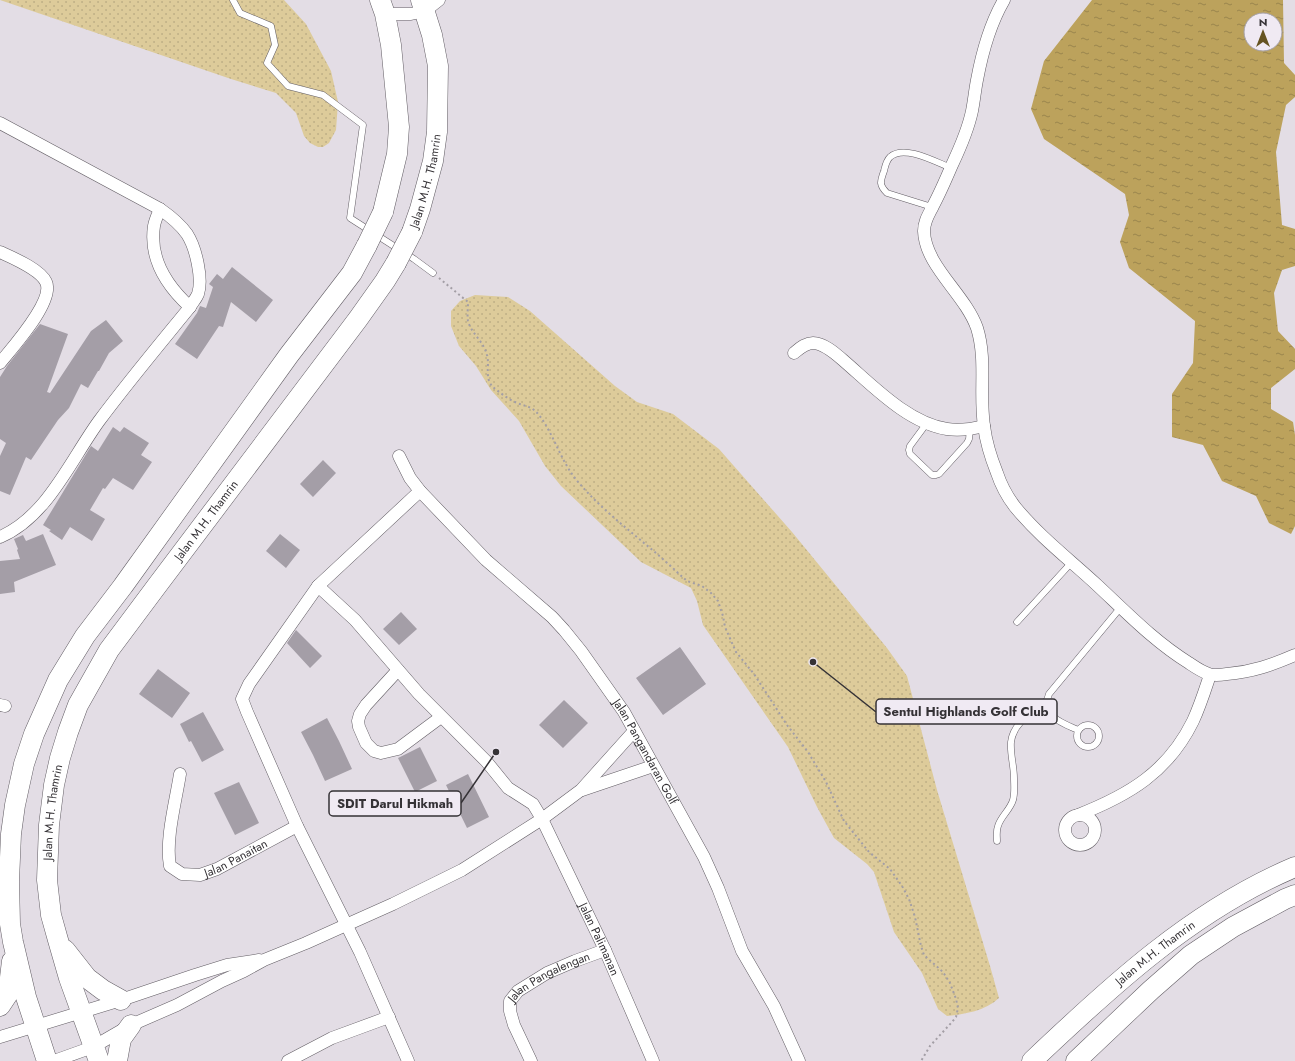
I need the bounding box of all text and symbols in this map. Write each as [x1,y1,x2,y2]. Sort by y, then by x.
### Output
north arrow [1243,12,1283,52]
text: N [1259,14,1267,30]
street label: Jalan M.H. Thamrin [404,133,446,233]
street label: Jalan M.H. Thamrin [169,476,242,566]
street label: Jalan Pangandaran Golf [607,693,683,808]
callout: Sentul Highlands Golf Club [876,699,1057,724]
text: Sentul Highlands Golf Club [883,702,1049,721]
street label: Jalan M.H. Thamrin [39,762,67,863]
callout: SDIT Darul Hikmah [329,791,461,816]
text: SDIT Darul Hikmah [337,794,453,813]
street label: Jalan Panaitan [200,834,271,883]
street label: Jalan Palimanan [574,898,624,978]
street label: Jalan M.H. Thamrin [1110,916,1199,991]
street label: Jalan Pangalengan [502,947,593,1008]

